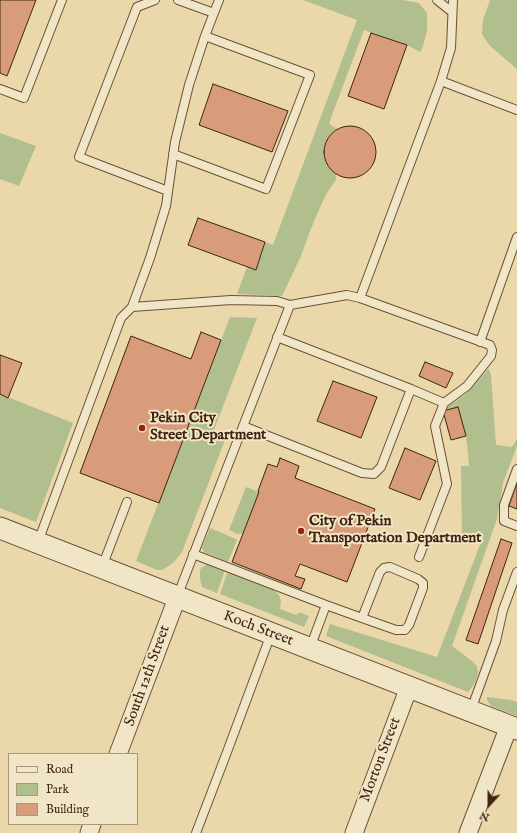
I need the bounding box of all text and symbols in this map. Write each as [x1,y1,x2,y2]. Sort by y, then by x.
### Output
place label: Pekin City Street Department [150,410,266,445]
marker: Pekin City Street Department [137,423,147,433]
place label: City of Pekin Transportation Department [309,513,481,548]
marker: City of Pekin Transportation Department [296,526,306,536]
street label: Koch Street [220,607,296,651]
street label: South 12th Street [121,623,175,729]
street label: Morton Street [357,715,405,805]
legend [8,753,138,825]
text: Road [46,762,73,777]
text: Park [46,782,69,797]
north arrow [469,785,509,825]
text: Building [46,802,89,817]
text: N [478,808,492,824]

